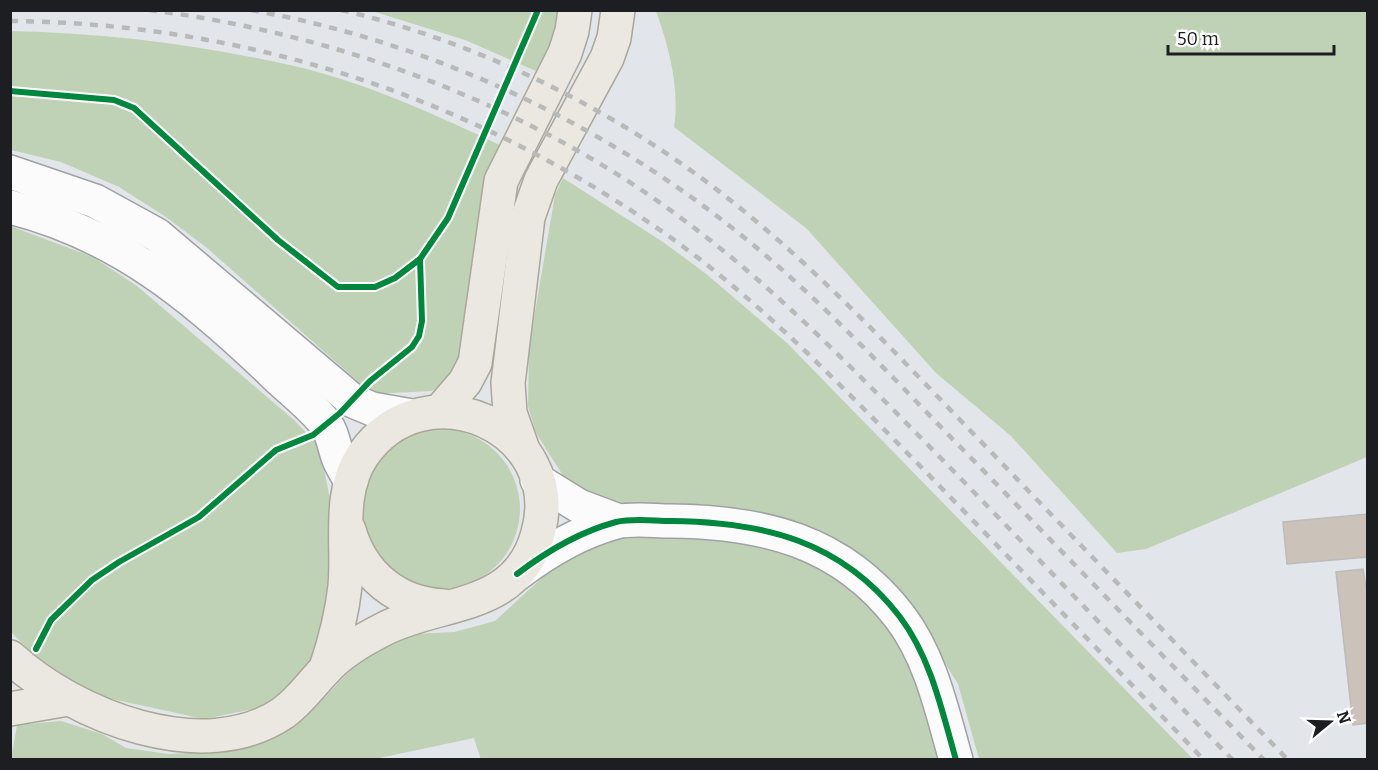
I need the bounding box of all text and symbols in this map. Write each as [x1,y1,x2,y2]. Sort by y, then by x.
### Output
scale bar [1168,18,1334,56]
text: 50 m [1177,28,1219,50]
north arrow [1300,692,1360,752]
text: N [1333,708,1355,726]

